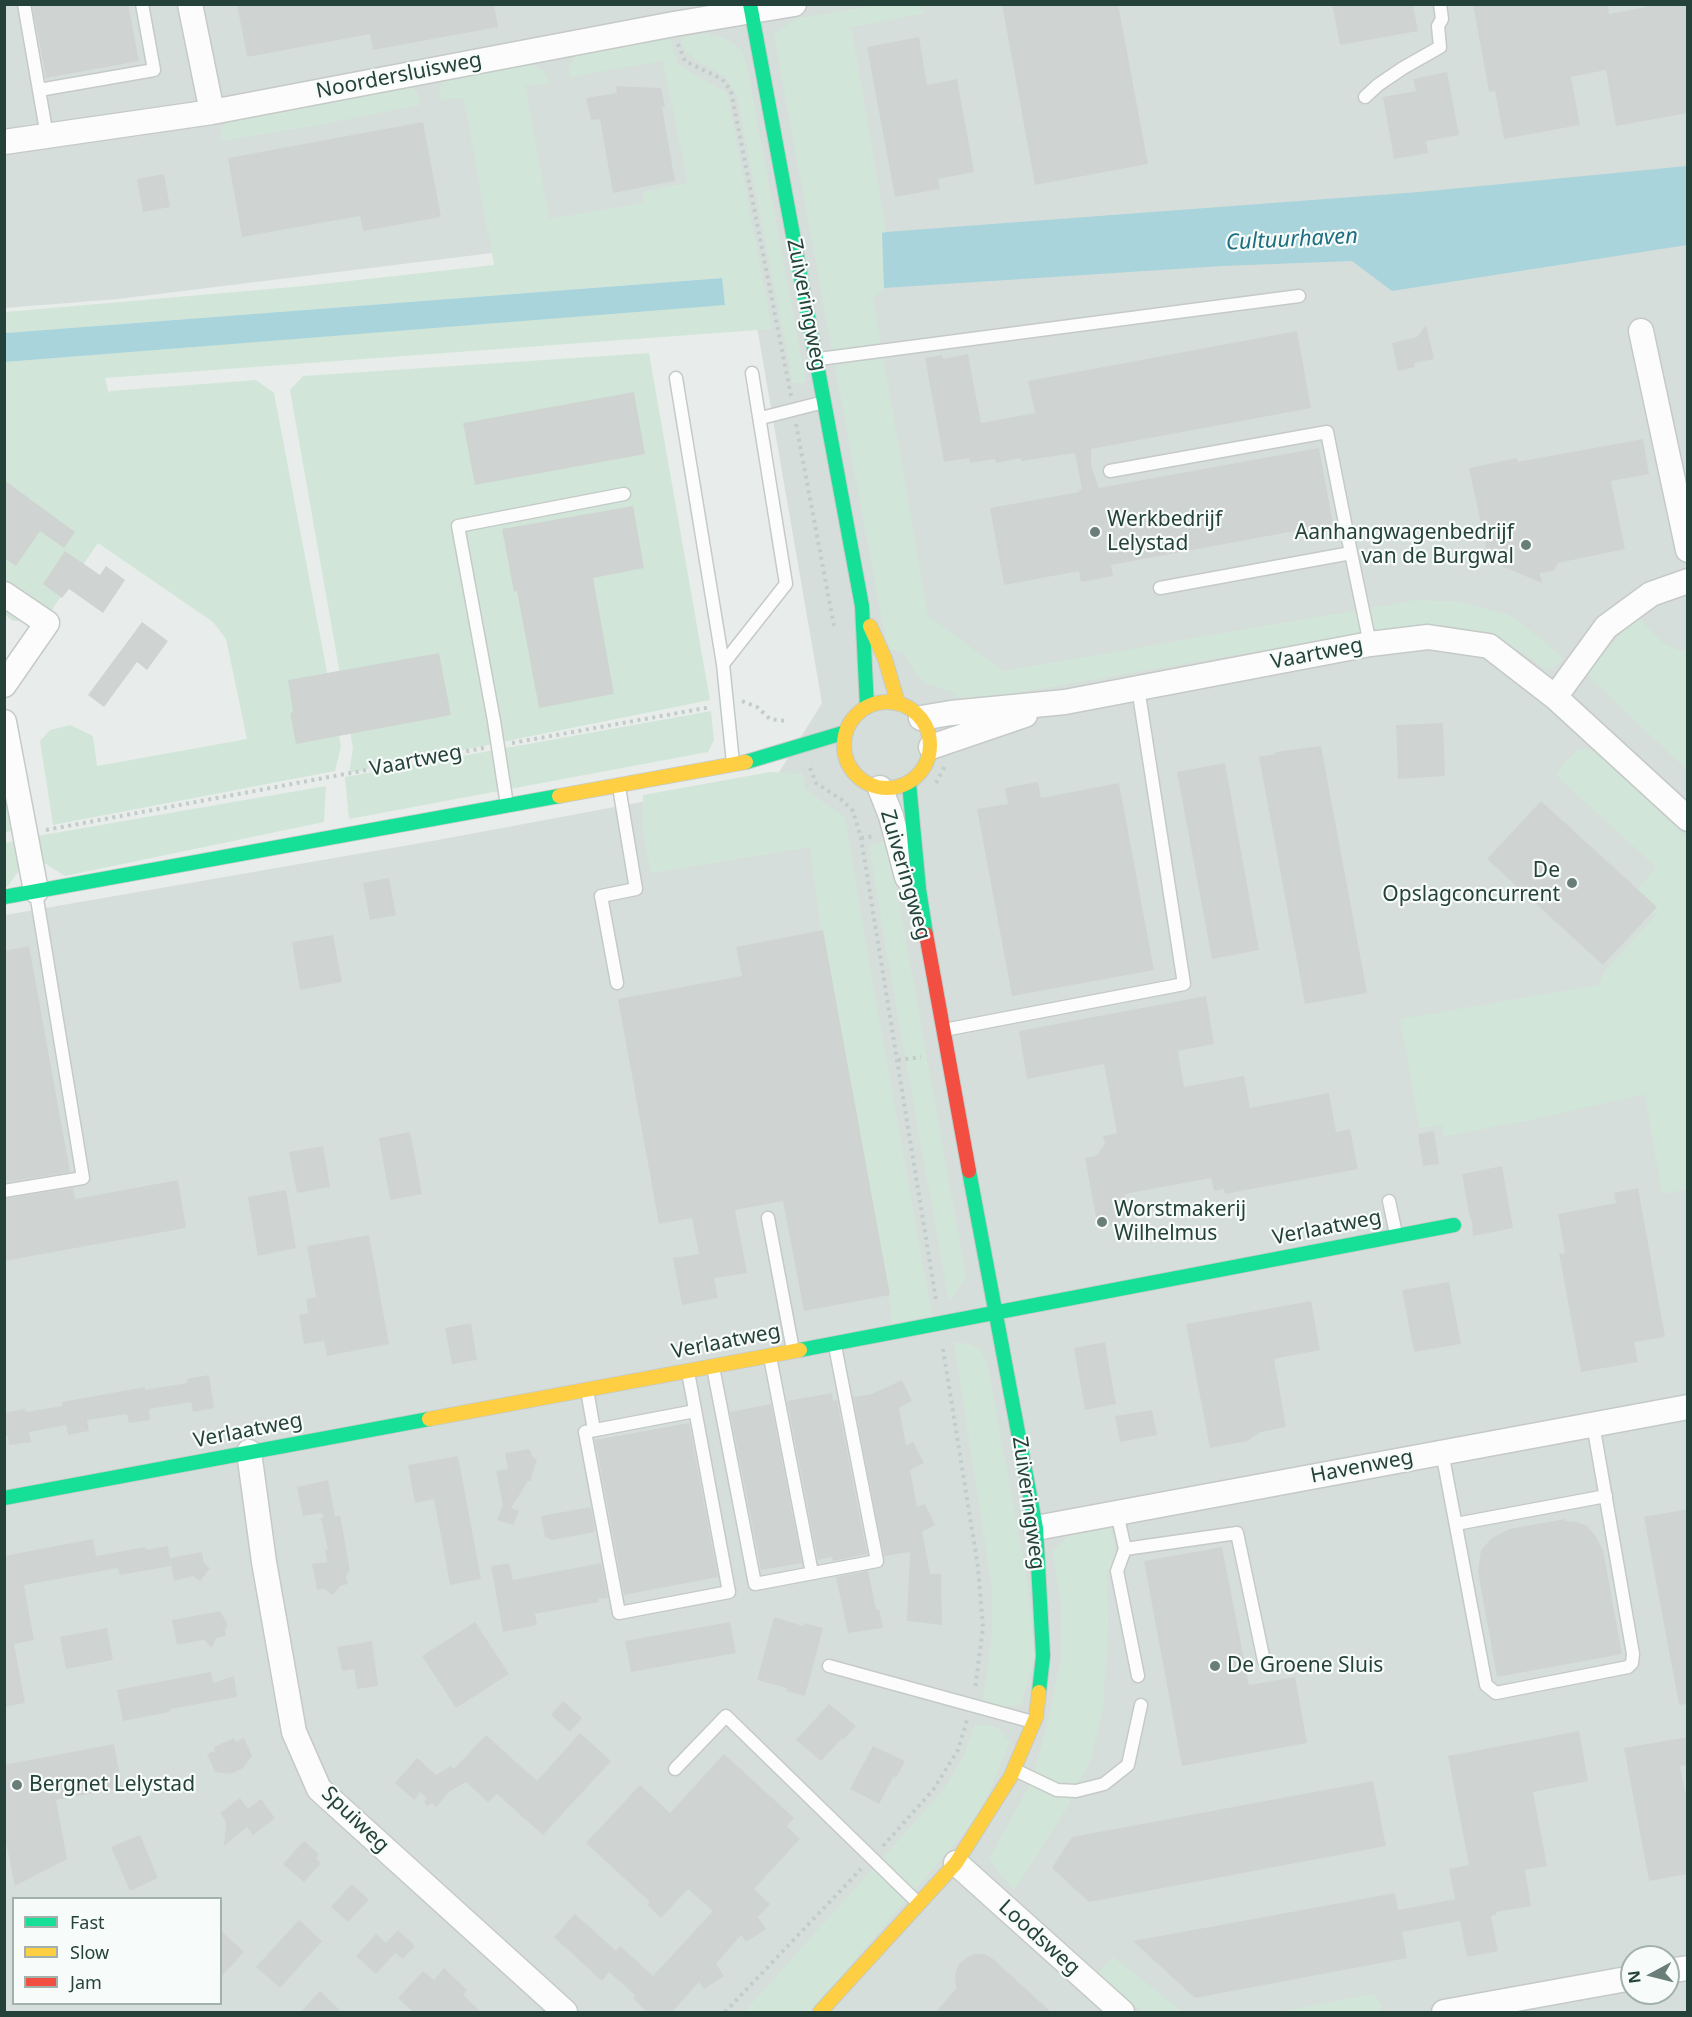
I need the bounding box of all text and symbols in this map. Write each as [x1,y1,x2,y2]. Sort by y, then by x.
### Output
street label: Noordersluisweg [314,48,484,104]
water label: Cultuurhaven [1225,223,1359,257]
street label: Zuiveringweg [781,237,831,373]
place label: Werkbedrijf Lelystad [1107,507,1222,557]
place label: Aanhangwagenbedrijf van de Burgwal [1295,520,1514,570]
marker: Werkbedrijf Lelystad [1088,525,1102,539]
marker: Aanhangwagenbedrijf van de Burgwal [1519,538,1533,552]
street label: Vaartweg [1269,633,1365,675]
street label: Vaartweg [368,740,464,782]
street label: Zuiveringweg [874,807,936,943]
place label: De Opslagconcurrent [1382,858,1560,908]
marker: De Opslagconcurrent [1565,876,1579,890]
place label: Worstmakerij Wilhelmus [1114,1197,1246,1247]
street label: Verlaatweg [1270,1205,1384,1251]
marker: Worstmakerij Wilhelmus [1095,1215,1109,1229]
street label: Verlaatweg [669,1319,783,1365]
street label: Verlaatweg [191,1408,305,1454]
street label: Zuiveringweg [1006,1435,1050,1571]
street label: Havenweg [1309,1445,1415,1489]
place label: De Groene Sluis [1227,1653,1383,1679]
marker: De Groene Sluis [1208,1659,1222,1673]
place label: Bergnet Lelystad [29,1772,195,1798]
marker: Bergnet Lelystad [10,1778,24,1792]
street label: Spuiweg [316,1782,394,1858]
street label: Loodsweg [993,1895,1085,1981]
legend [12,1897,222,2005]
text: Fast [70,1910,105,1934]
text: Slow [70,1940,109,1964]
north arrow [1620,1945,1680,2005]
text: N [1622,1969,1646,1985]
text: Jam [70,1970,102,1994]

